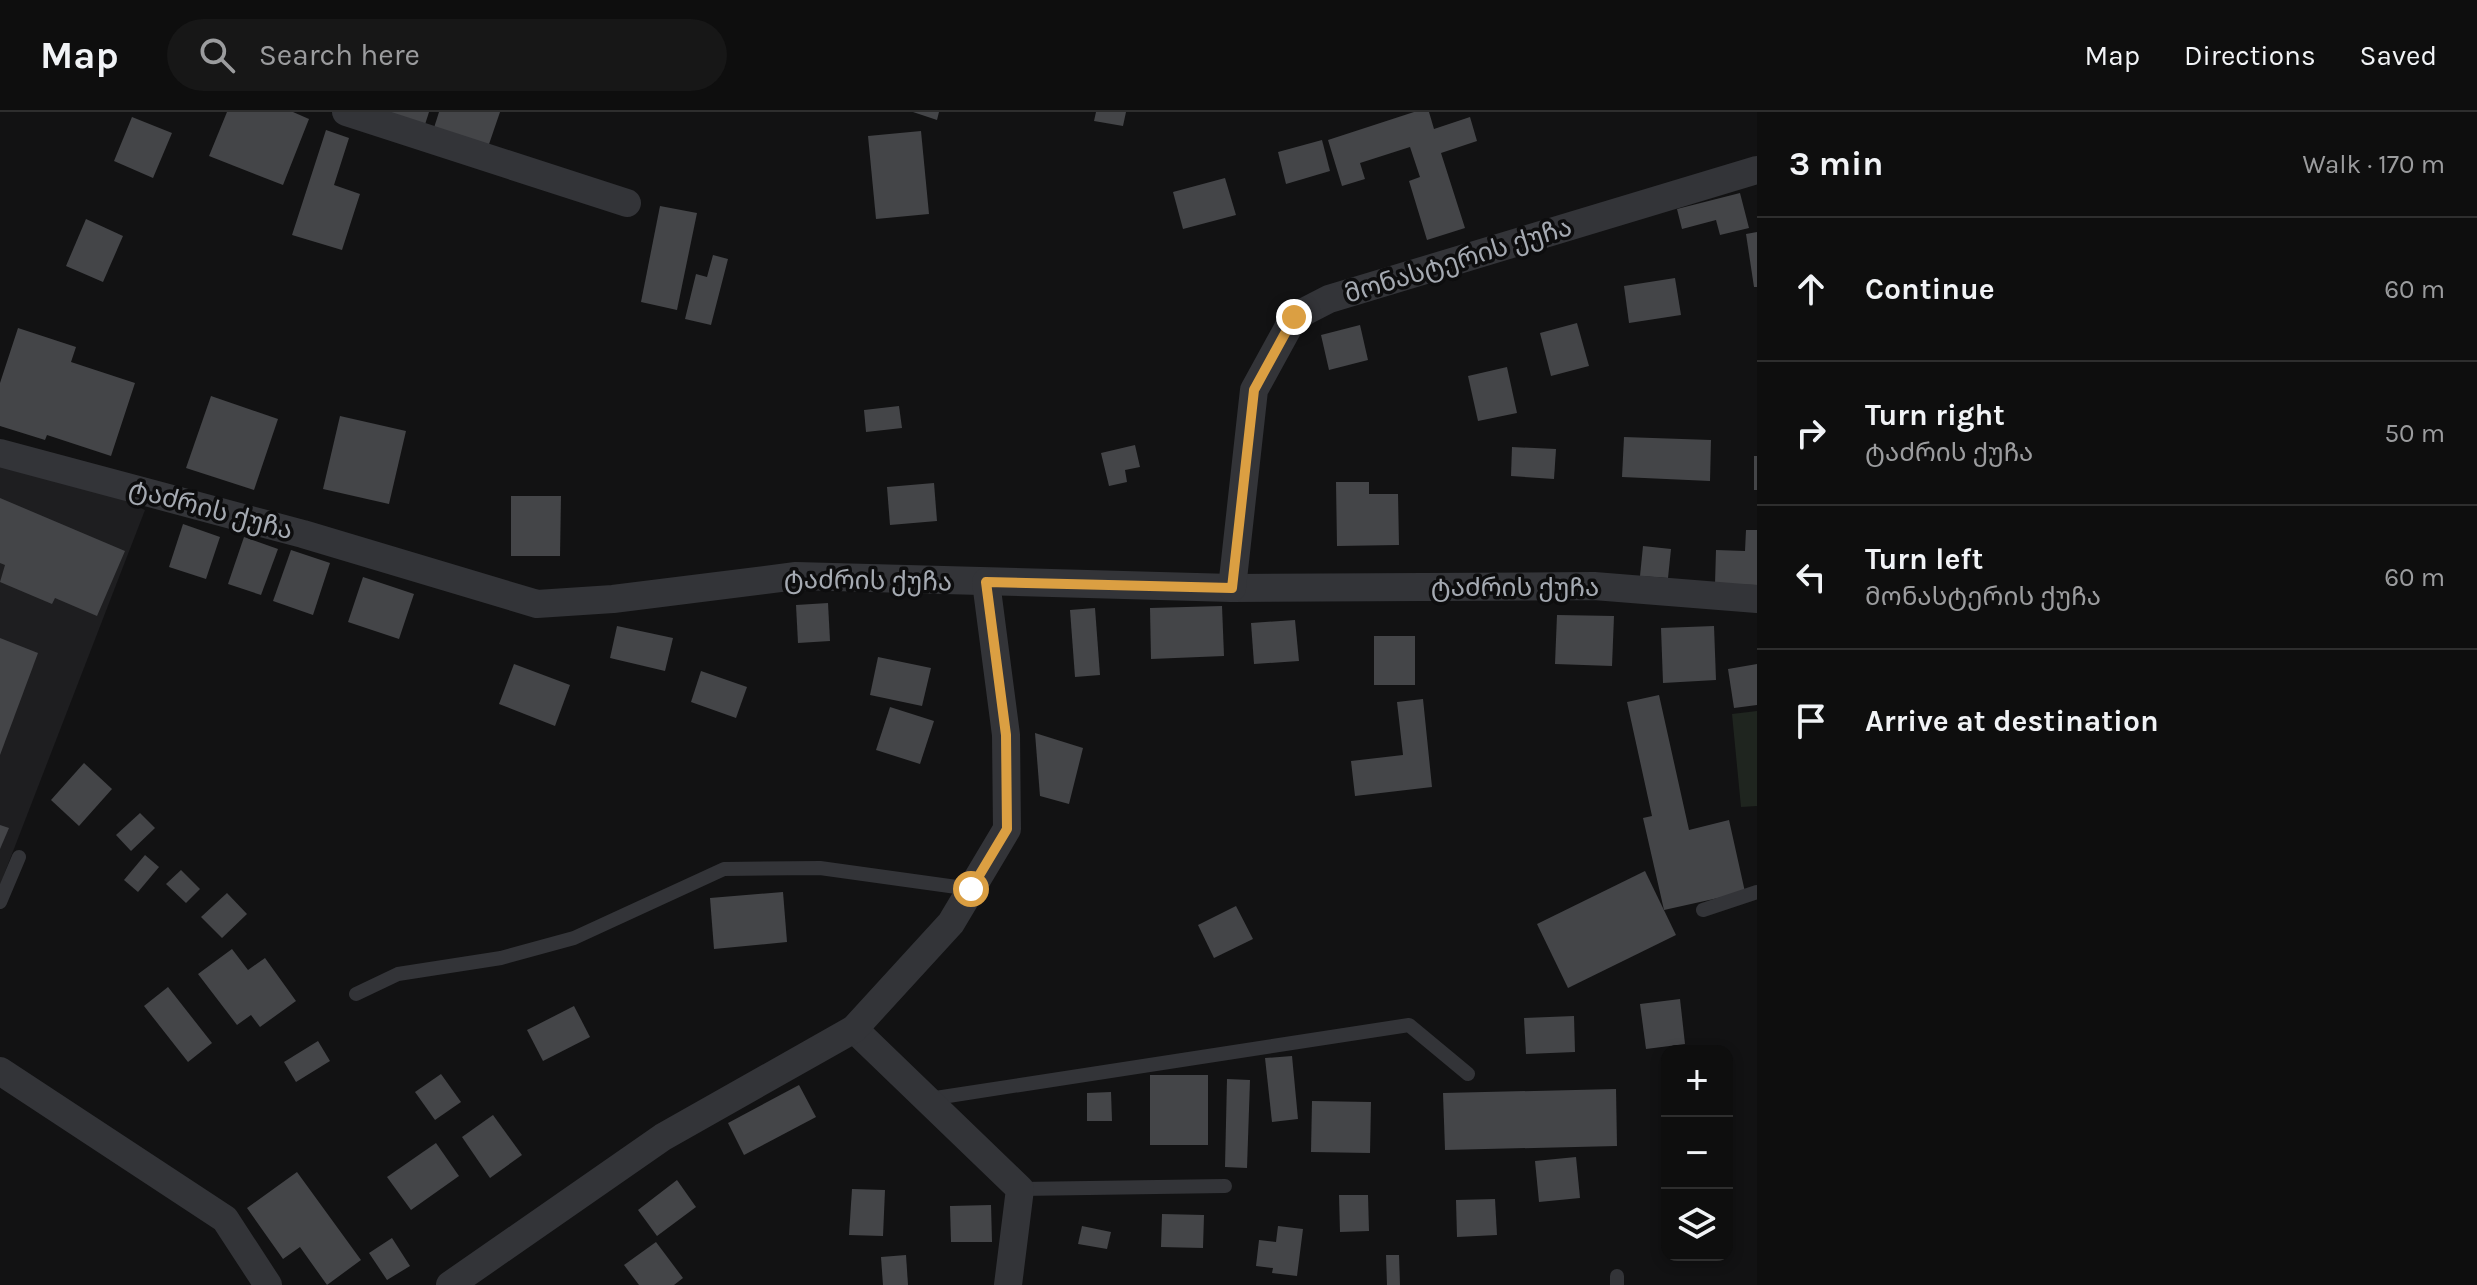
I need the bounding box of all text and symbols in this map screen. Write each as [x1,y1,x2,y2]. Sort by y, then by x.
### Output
search box [167,19,727,91]
text: Map [40,33,119,78]
icon: search [195,33,239,77]
text: Search here [259,37,420,73]
text: Map [2085,39,2140,72]
text: Directions [2184,39,2316,72]
text: Saved [2360,39,2437,72]
text: 3 min [1789,144,1883,184]
text: Walk · 170 m [2303,149,2445,180]
street label: მონასტერის ქუჩა [1341,211,1576,310]
icon: ahead [1789,267,1833,311]
text: Continue [1865,271,1995,307]
text: 60 m [2384,274,2445,305]
route end [1276,299,1312,335]
text: Turn right [1865,397,2005,433]
icon: right [1789,411,1833,455]
text: 50 m [2384,418,2445,449]
text: ტაძრის ქუჩა [1865,437,2033,468]
street label: ტაძრის ქუჩა [126,473,296,546]
text: Turn left [1865,541,1983,577]
icon: left [1789,555,1833,599]
text: 60 m [2384,562,2445,593]
street label: ტაძრის ქუჩა [784,564,952,597]
street label: ტაძრის ქუჩა [1431,572,1599,603]
text: მონასტერის ქუჩა [1865,581,2101,612]
icon: arrive [1789,699,1833,743]
text: Arrive at destination [1865,703,2159,739]
route start [953,871,989,907]
map controls [1661,1045,1733,1261]
button: + [1661,1045,1733,1117]
button: − [1661,1117,1733,1189]
button: layers [1661,1189,1733,1261]

